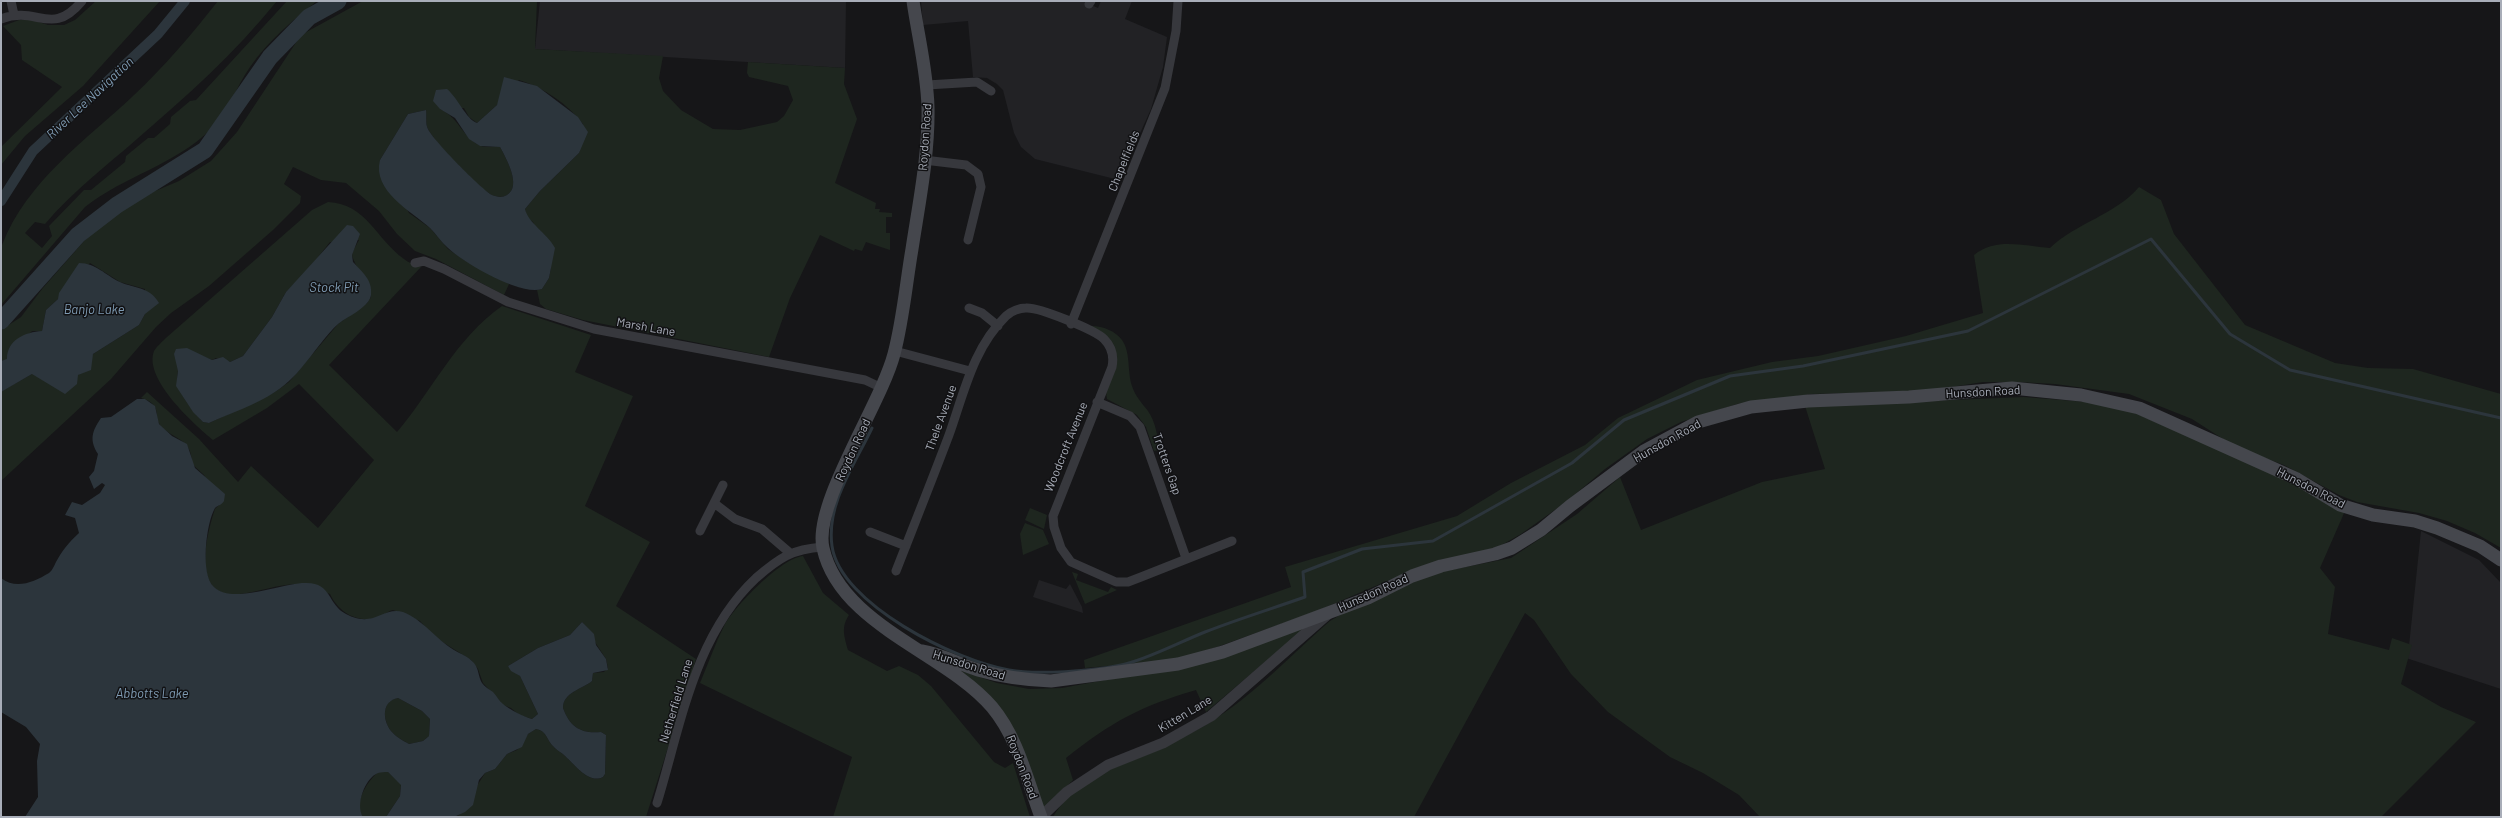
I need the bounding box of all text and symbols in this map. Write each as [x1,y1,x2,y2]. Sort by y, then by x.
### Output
water label: River Lee Navigation [43,54,137,142]
street label: Roydon Road [915,103,935,171]
street label: Chapelfields [1105,128,1143,194]
water label: Stock Pit [309,280,359,296]
water label: Banjo Lake [64,302,124,318]
street label: Marsh Lane [615,315,677,339]
street label: Thele Avenue [922,383,960,453]
street label: Hunsdon Road [1945,383,2021,401]
street label: Woodcroft Avenue [1041,400,1091,494]
street label: Roydon Road [832,416,874,484]
street label: Hunsdon Road [1631,417,1703,465]
street label: Trotters Gap [1150,431,1184,497]
street label: Hunsdon Road [2274,465,2348,511]
street label: Hunsdon Road [1336,571,1410,615]
street label: Hunsdon Road [931,647,1007,683]
street label: Netherfield Lane [656,657,696,745]
water label: Abbotts Lake [116,686,188,702]
street label: Kitten Lane [1156,692,1214,736]
street label: Roydon Road [1003,733,1041,801]

